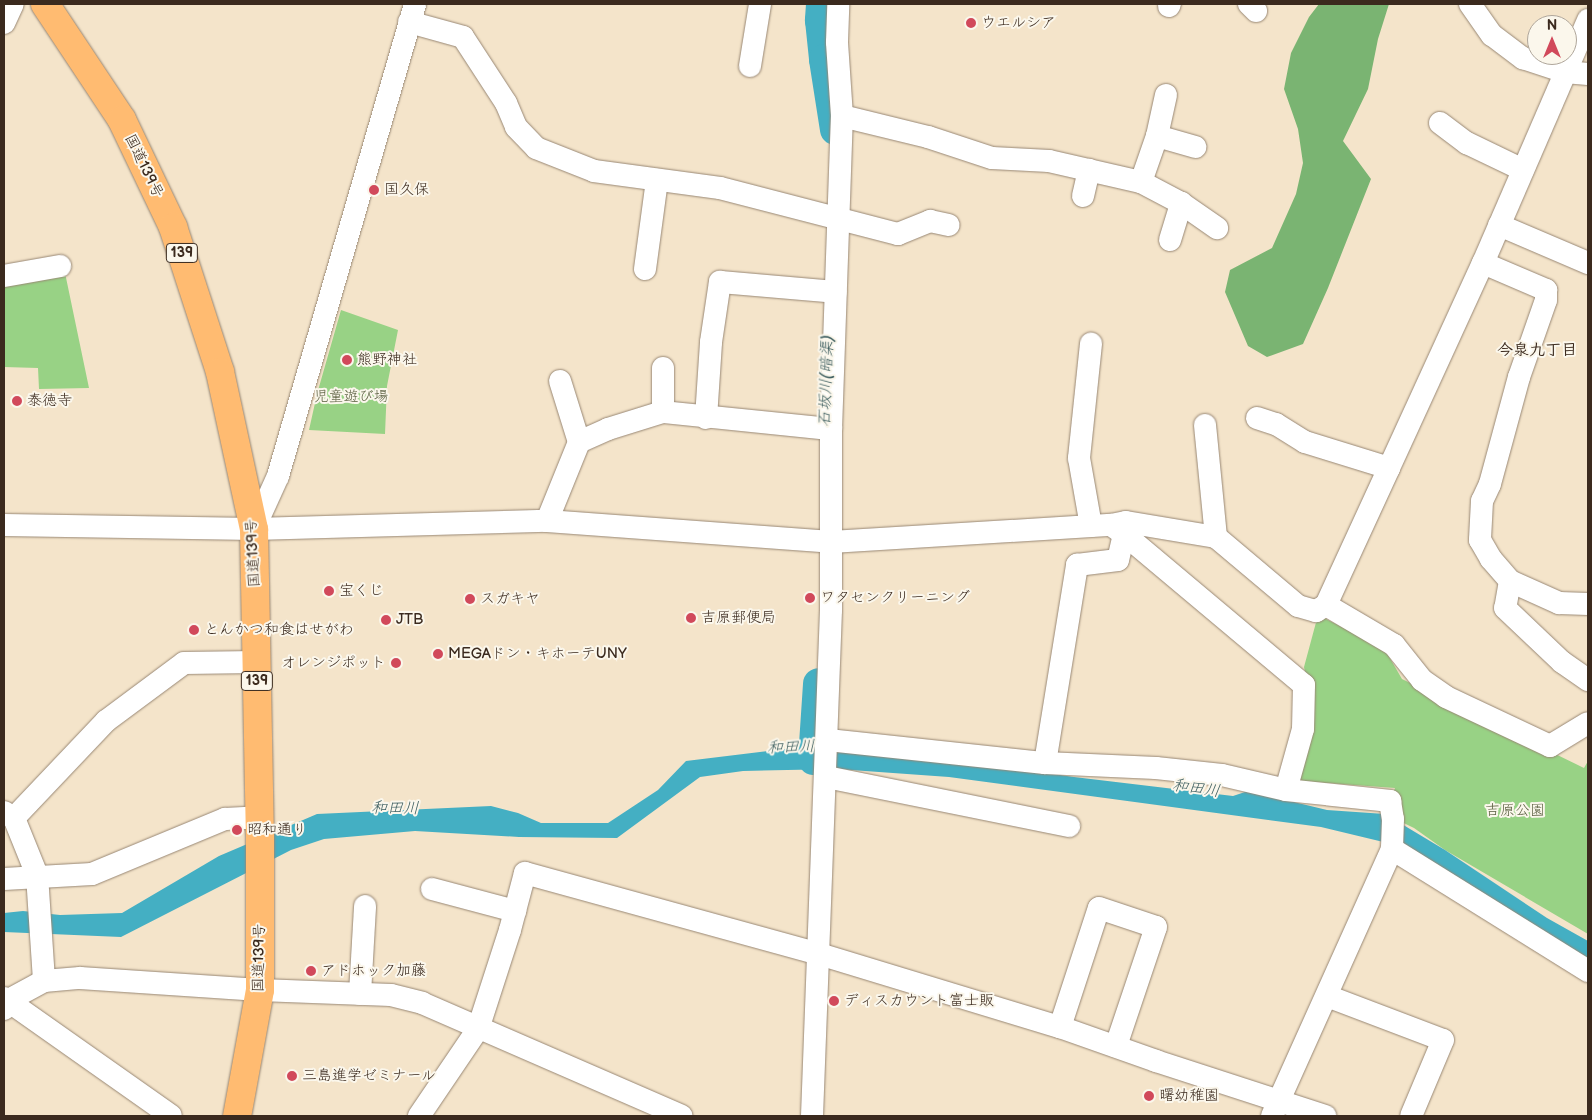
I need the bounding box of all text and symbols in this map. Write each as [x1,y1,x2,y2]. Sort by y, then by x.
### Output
place label: ウエルシア [981,14,1056,32]
north arrow [1527,15,1577,65]
marker: ウエルシア [965,17,977,29]
text: N [1547,17,1557,34]
street label: 国道139号 [121,131,167,201]
place label: 国久保 [384,181,429,199]
marker: 国久保 [368,184,380,196]
road number: 139 [166,242,198,264]
water label: 石坂川(暗渠) [816,335,838,427]
district label: 今泉九丁目 [1497,341,1577,361]
place label: 熊野神社 [357,351,417,369]
marker: 熊野神社 [341,354,353,366]
park label: 児童遊び場 [314,388,388,406]
place label: 泰徳寺 [27,392,72,410]
marker: 泰徳寺 [11,395,23,407]
street label: 国道139号 [242,518,264,588]
place label: 宝くじ [339,582,384,600]
marker: 宝くじ [323,585,335,597]
place label: ワタセンクリーニング [820,589,970,607]
place label: スガキヤ [480,590,540,608]
marker: ワタセンクリーニング [804,592,816,604]
marker: スガキヤ [464,593,476,605]
place label: 吉原郵便局 [701,609,776,627]
place label: JTB [396,611,423,629]
marker: 吉原郵便局 [685,612,697,624]
marker: JTB [380,614,392,626]
place label: とんかつ和食はせがわ [204,621,354,639]
marker: とんかつ和食はせがわ [188,624,200,636]
place label: MEGAドン・キホーテUNY [448,645,627,663]
marker: MEGAドン・キホーテUNY [432,648,444,660]
place label: オレンジポット [281,654,386,672]
marker: オレンジポット [390,657,402,669]
road number: 139 [241,669,273,692]
water label: 和田川 [767,738,815,758]
water label: 和田川 [1171,776,1221,802]
water label: 和田川 [371,799,419,819]
park label: 吉原公園 [1485,802,1545,820]
place label: 昭和通り [247,821,307,839]
marker: 昭和通り [231,824,243,836]
street label: 国道139号 [249,923,269,993]
place label: アドホック加藤 [321,962,426,980]
marker: アドホック加藤 [305,965,317,977]
place label: ディスカウント富士販 [844,992,994,1010]
marker: ディスカウント富士販 [828,995,840,1007]
place label: 三島進学ゼミナール [302,1067,437,1085]
marker: 三島進学ゼミナール [286,1070,298,1082]
place label: 曙幼稚園 [1159,1087,1219,1105]
marker: 曙幼稚園 [1143,1090,1155,1102]

